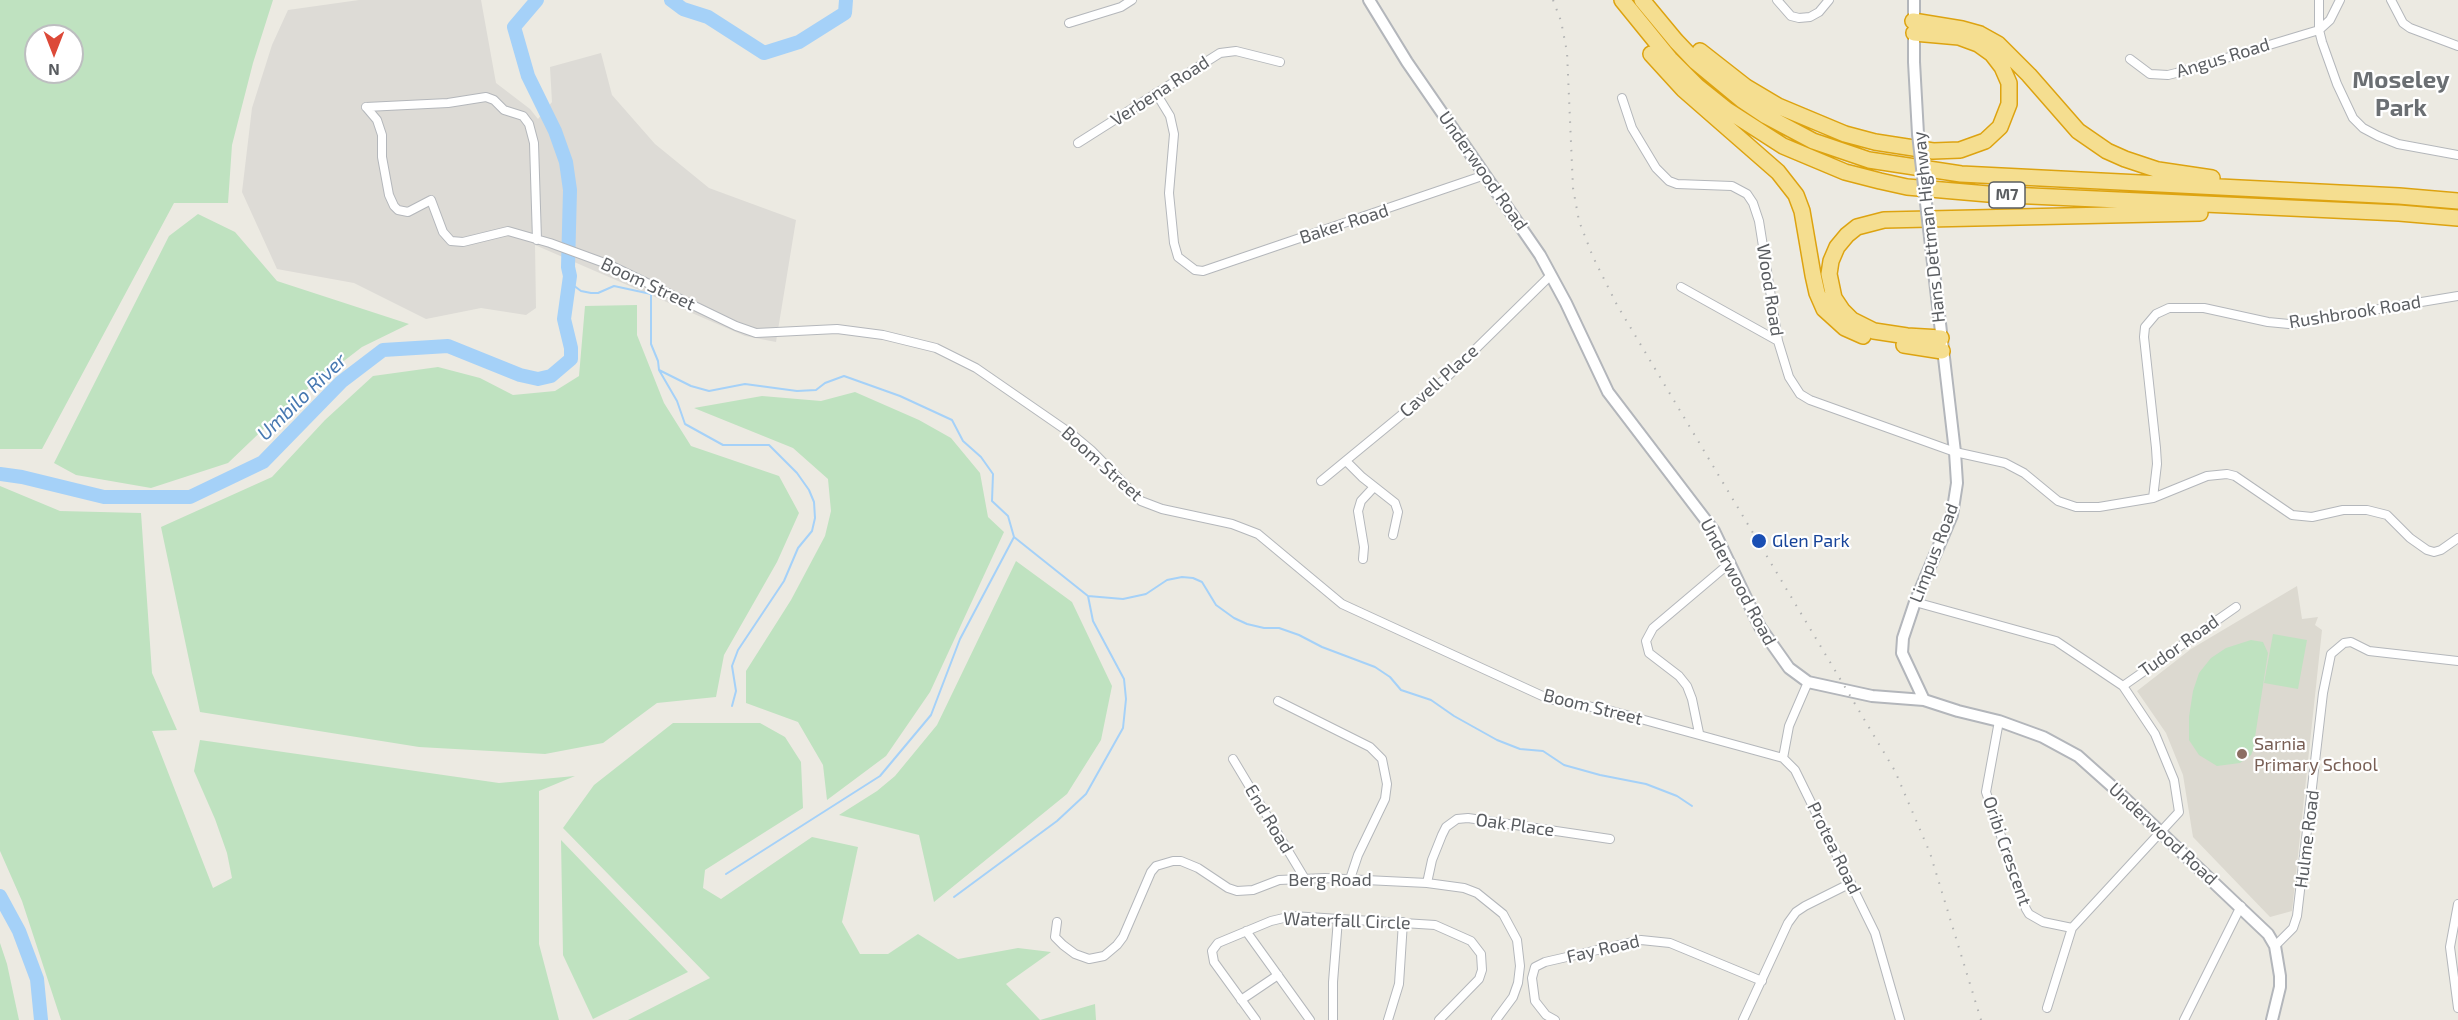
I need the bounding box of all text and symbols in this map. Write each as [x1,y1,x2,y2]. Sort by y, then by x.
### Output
north arrow [24,24,84,84]
street label: Angus Road [2174,34,2272,82]
street label: Verbena Road [1107,51,1213,131]
text: N [48,61,60,80]
district label: Moseley Park [2352,66,2450,122]
street label: Underwood Road [1434,107,1532,235]
street label: Hans Dettman Highway [1908,130,1950,324]
road number: M7 [1989,182,2025,208]
street label: Baker Road [1297,199,1391,249]
street label: Wood Road [1752,242,1788,338]
street label: Boom Street [597,253,699,315]
street label: Rushbrook Road [2287,291,2423,333]
street label: Cavell Place [1395,340,1483,422]
water label: Umbilo River [252,348,352,446]
street label: Boom Street [1057,422,1147,506]
street label: Limpus Road [1905,500,1963,606]
street label: Underwood Road [1695,515,1781,649]
place label: Glen Park [1772,530,1850,552]
marker: Glen Park [1750,532,1768,550]
street label: Tudor Road [2135,611,2223,681]
street label: Boom Street [1541,684,1645,730]
place label: Sarnia Primary School [2254,733,2378,776]
marker: Sarnia Primary School [2235,747,2249,761]
street label: Underwood Road [2104,778,2222,890]
street label: End Road [1240,781,1298,857]
street label: Hulme Road [2290,789,2324,889]
street label: Oribi Crescent [1978,794,2036,908]
street label: Protea Road [1802,798,1866,898]
street label: Oak Place [1474,809,1556,841]
street label: Berg Road [1288,869,1372,891]
street label: Waterfall Circle [1283,908,1411,934]
street label: Fay Road [1564,930,1642,968]

